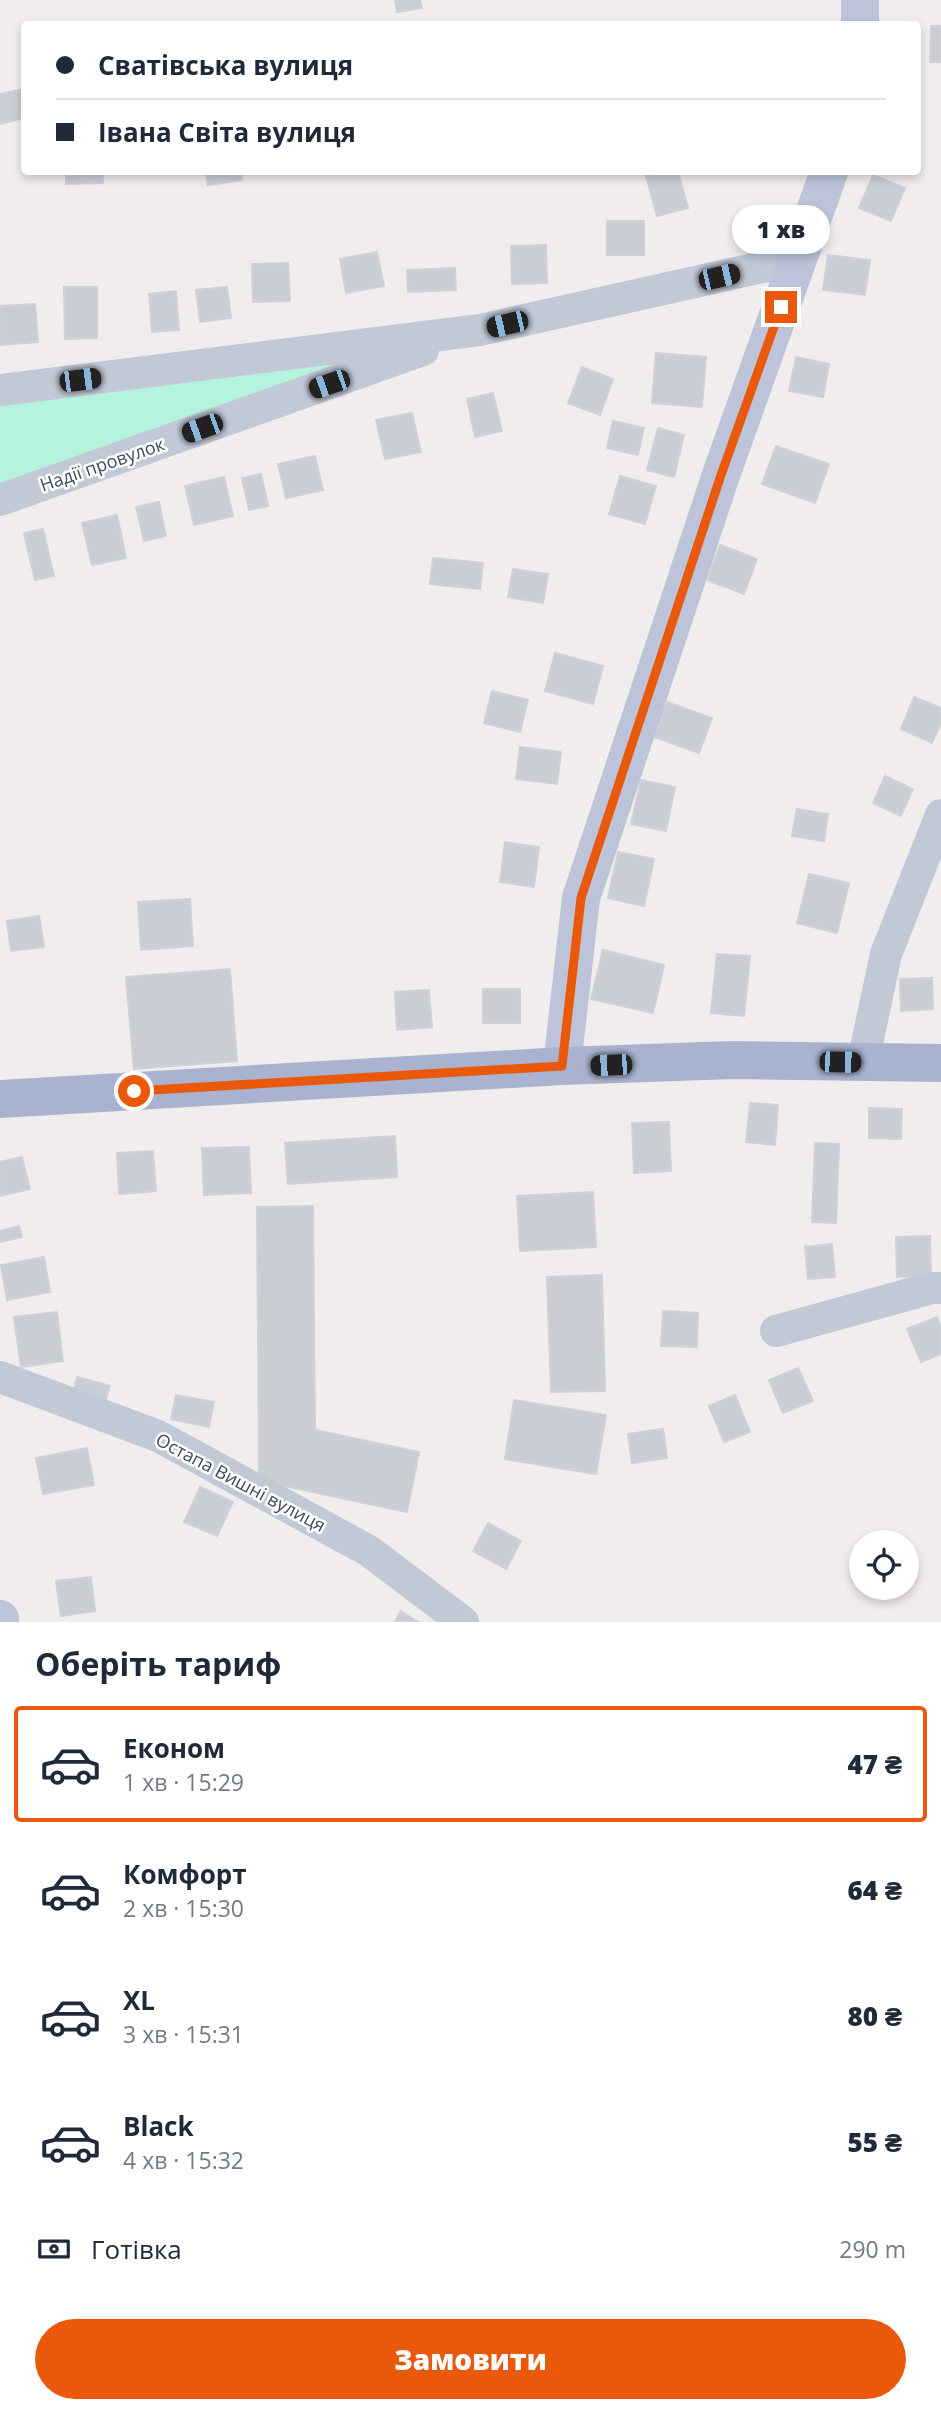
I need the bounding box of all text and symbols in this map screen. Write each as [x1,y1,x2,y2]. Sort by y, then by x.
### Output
text: Сватівська вулиця [98,47,353,83]
text: Івана Світа вулиця [98,114,356,150]
callout: 1 хв [732,205,830,254]
text: 1 хв [757,213,805,245]
car [697,262,742,292]
route end [765,291,797,323]
car [485,309,530,339]
car [58,367,103,393]
car [306,367,353,401]
car [179,411,226,445]
street label: Надії провулок [37,431,168,497]
car [819,1051,862,1073]
car [590,1054,633,1076]
route start [118,1075,150,1107]
street label: Остапа Вишні вулиця [152,1427,330,1537]
map controls [849,1530,919,1600]
button: locate [849,1530,919,1600]
text: Оберіть тариф [35,1642,281,1685]
text: Економ [123,1730,225,1766]
icon: car [39,1733,102,1796]
text: 47 ₴ [847,1746,902,1782]
text: 1 хв · 15:29 [123,1766,244,1798]
text: Комфорт [123,1856,247,1892]
icon: car [39,1859,102,1922]
text: 64 ₴ [847,1872,902,1908]
text: 2 хв · 15:30 [123,1892,244,1924]
text: XL [123,1982,155,2018]
icon: car [39,1985,102,2048]
text: 80 ₴ [847,1998,902,2034]
text: 3 хв · 15:31 [123,2018,244,2050]
text: Black [123,2108,194,2144]
icon: car [39,2111,102,2174]
text: 55 ₴ [847,2124,902,2160]
text: 4 хв · 15:32 [123,2144,244,2176]
icon: cash [35,2230,73,2268]
text: Готівка [91,2231,182,2267]
text: 290 m [839,2233,906,2265]
button: Замовити [35,2319,906,2399]

